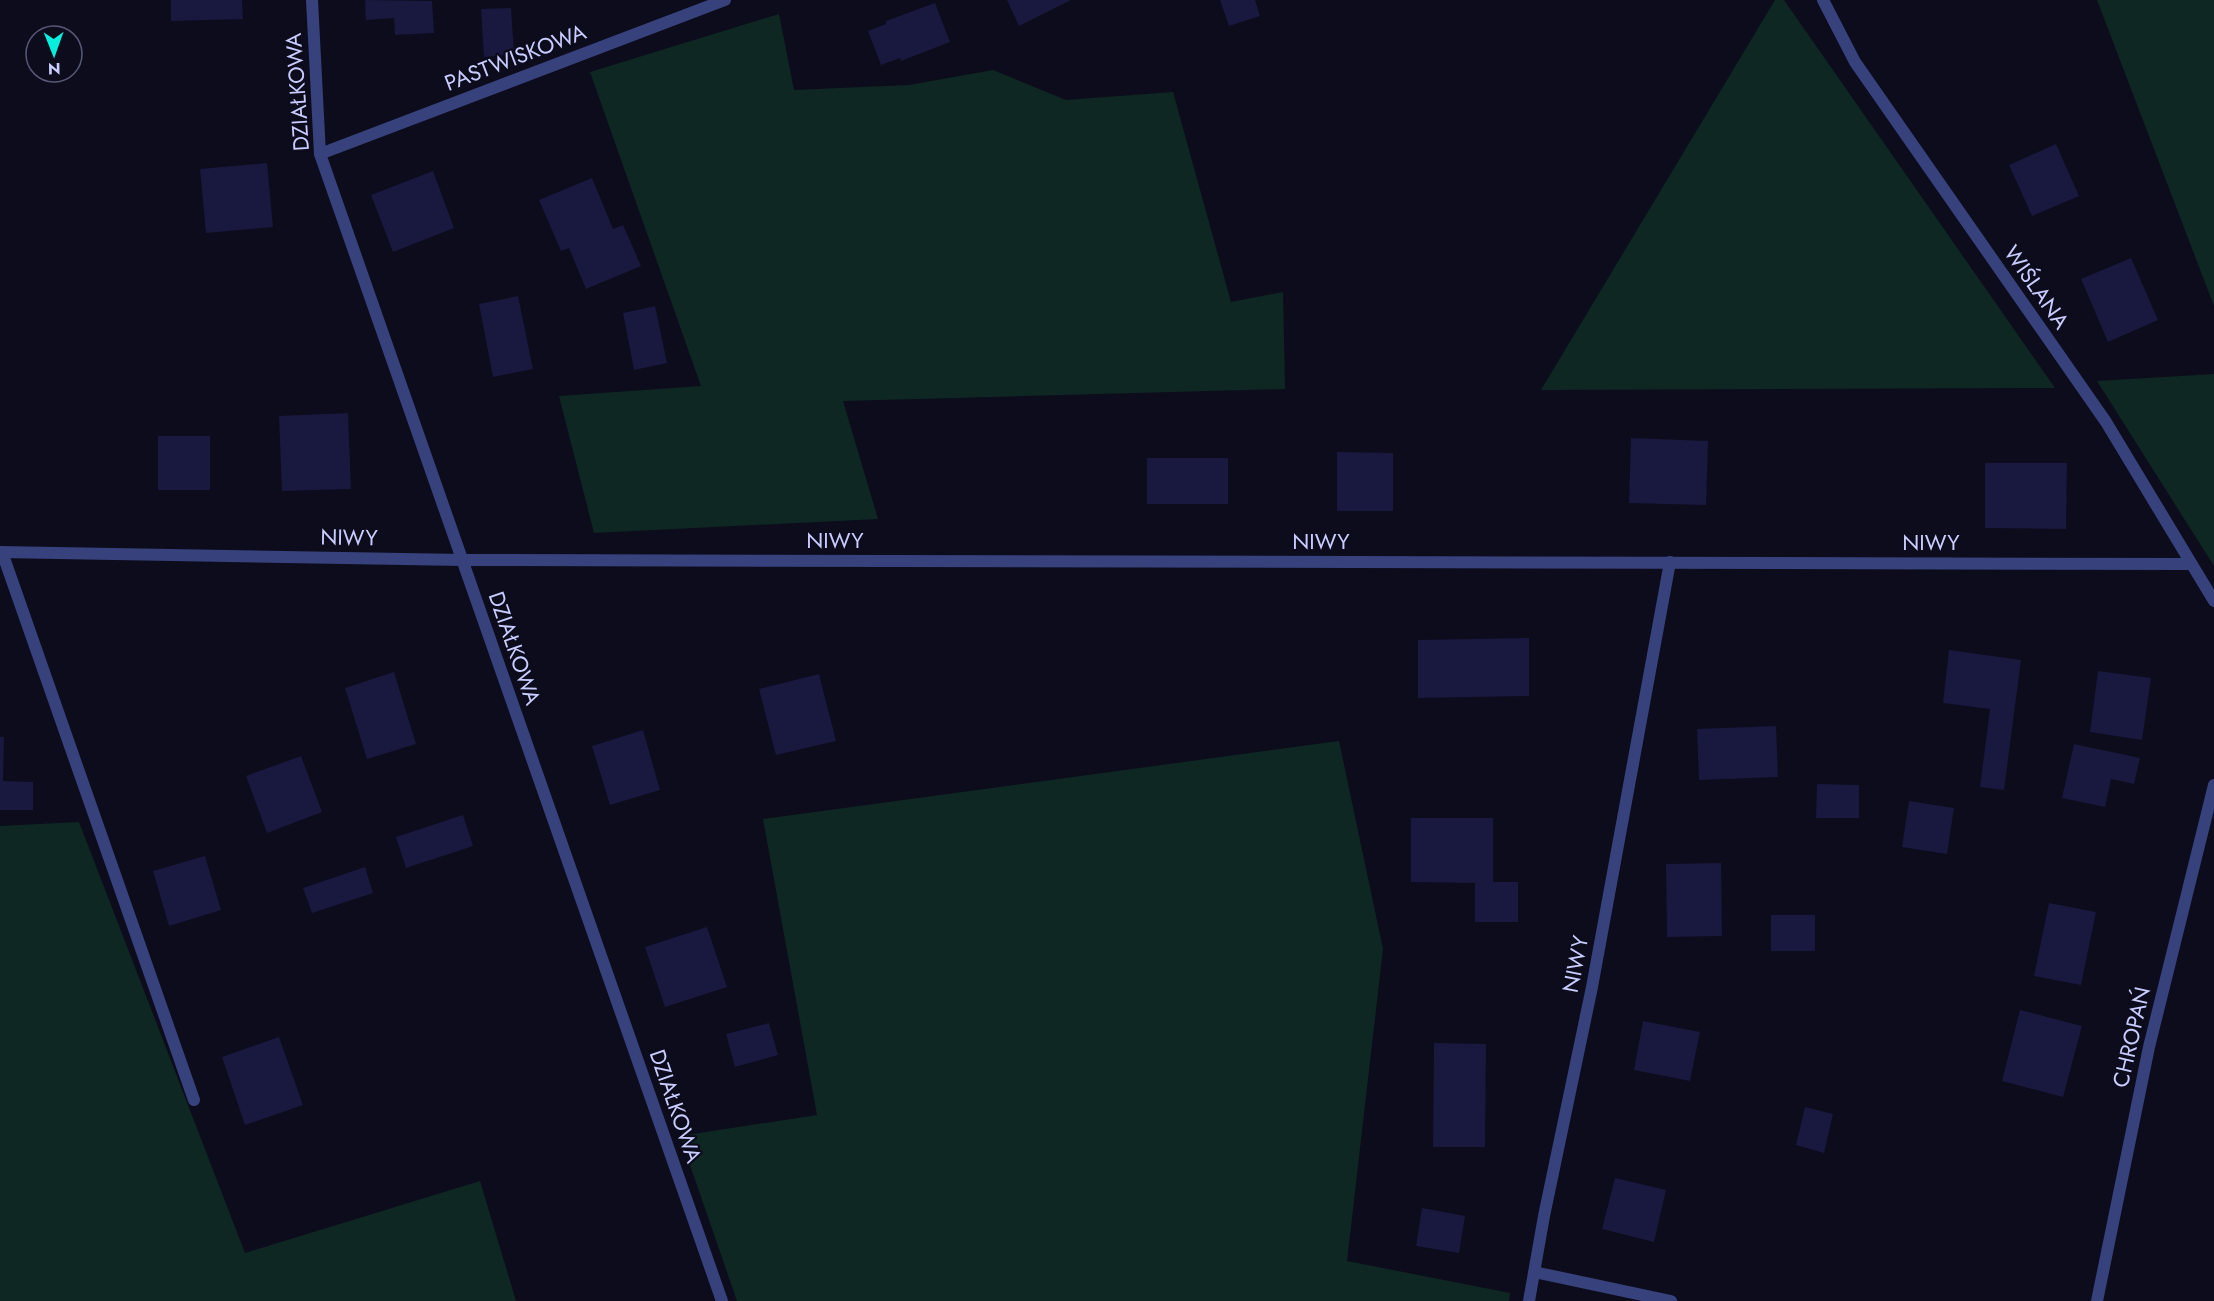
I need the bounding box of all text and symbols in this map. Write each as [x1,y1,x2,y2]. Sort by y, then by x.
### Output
street label: PASTWISKOWA [440,15,591,99]
north arrow [24,24,84,84]
street label: DZIAŁKOWA [277,31,317,152]
text: N [48,57,61,80]
street label: WIŚLANA [1996,239,2078,336]
street label: NIWY [320,521,379,554]
street label: NIWY [806,524,864,556]
street label: NIWY [1292,525,1350,557]
street label: NIWY [1902,526,1960,558]
street label: DZIAŁKOWA [481,587,550,710]
street label: NIWY [1554,932,1596,995]
street label: CHROPAŃ [2104,983,2158,1091]
street label: DZIAŁKOWA [642,1045,711,1168]

